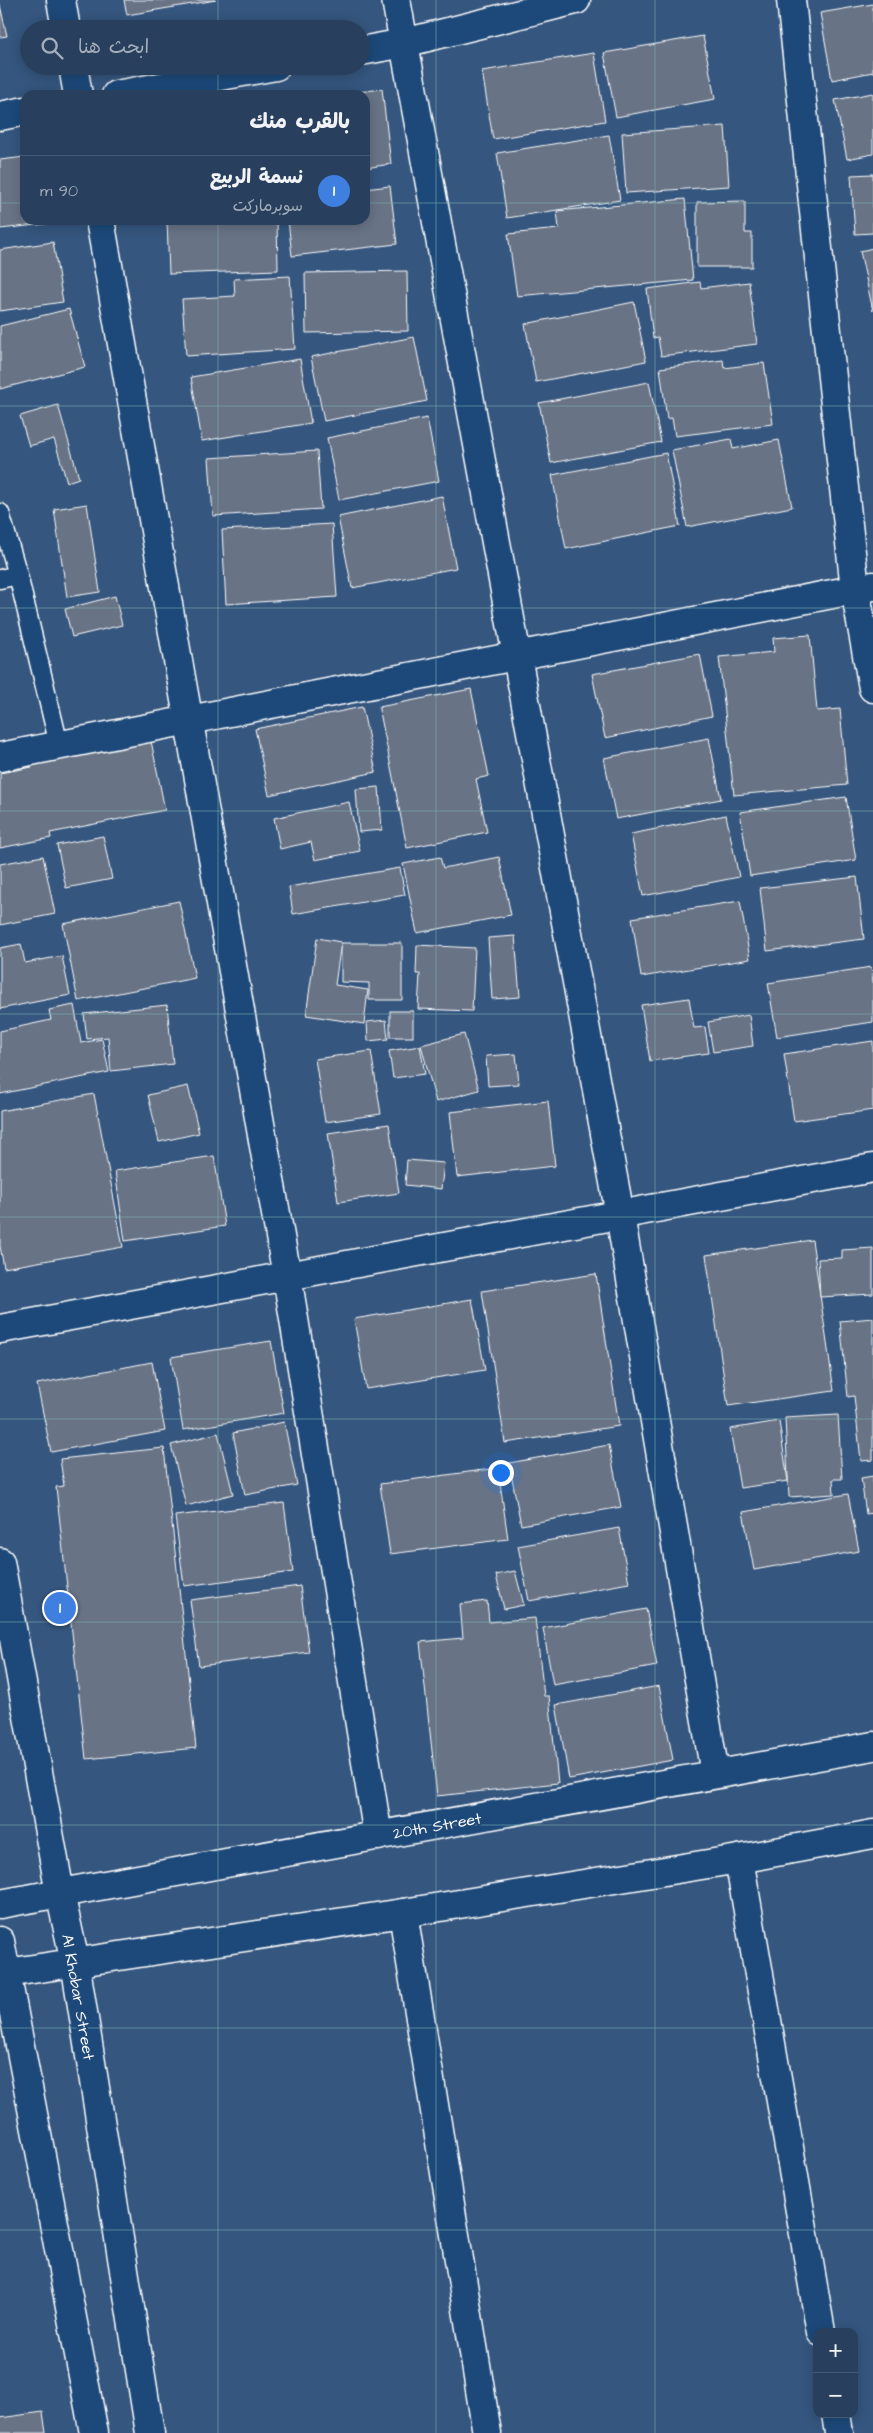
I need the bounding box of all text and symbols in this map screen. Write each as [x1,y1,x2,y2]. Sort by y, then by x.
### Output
search box [20,20,370,75]
icon: search [38,34,66,62]
text: ابحث هنا [78,34,149,61]
text: بالقرب منك [249,107,350,136]
text: نسمة الربيع [210,164,303,191]
text: 90 m [40,180,78,202]
text: 1 [333,180,335,202]
text: سوبرماركت [233,195,303,217]
your location [488,1460,514,1486]
pin: 1 [44,1589,76,1627]
street label: 20th Street [391,1807,484,1845]
street label: Al Khobar Street [56,1932,100,2062]
map controls [813,2328,858,2418]
button: + [813,2328,858,2373]
button: − [813,2373,858,2418]

